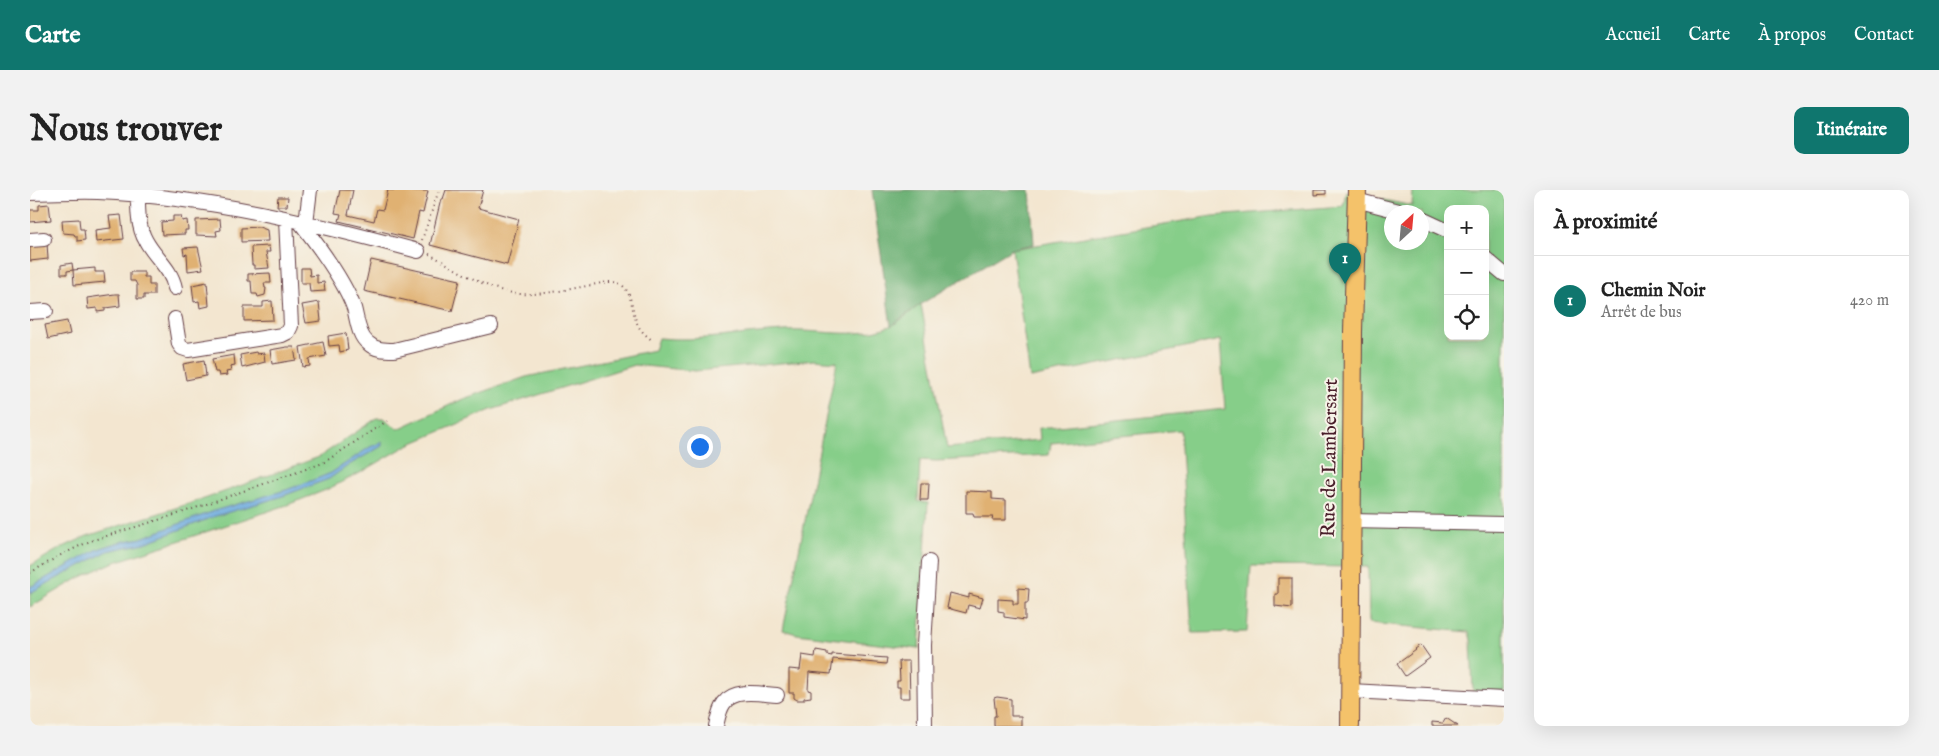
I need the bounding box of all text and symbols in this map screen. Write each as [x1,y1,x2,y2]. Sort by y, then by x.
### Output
text: Carte [25,20,81,51]
text: Accueil [1606,24,1661,47]
text: Carte [1689,24,1730,47]
text: À propos [1758,24,1826,47]
text: Contact [1854,24,1914,47]
button: Itinéraire [1794,107,1909,154]
text: Nous trouver [30,108,222,153]
north arrow [1384,205,1429,250]
map controls [1444,205,1489,340]
button: + [1444,205,1489,250]
text: À proximité [1554,209,1657,236]
pin: 1 [1329,243,1361,284]
button: − [1444,250,1489,295]
text: Chemin Noir [1601,279,1706,303]
text: 1 [1567,291,1573,311]
text: 420 m [1850,291,1889,311]
button: locate [1444,295,1489,340]
text: Arrêt de bus [1601,303,1682,323]
street label: Rue de Lambersart [1316,378,1344,538]
your location [687,434,713,460]

